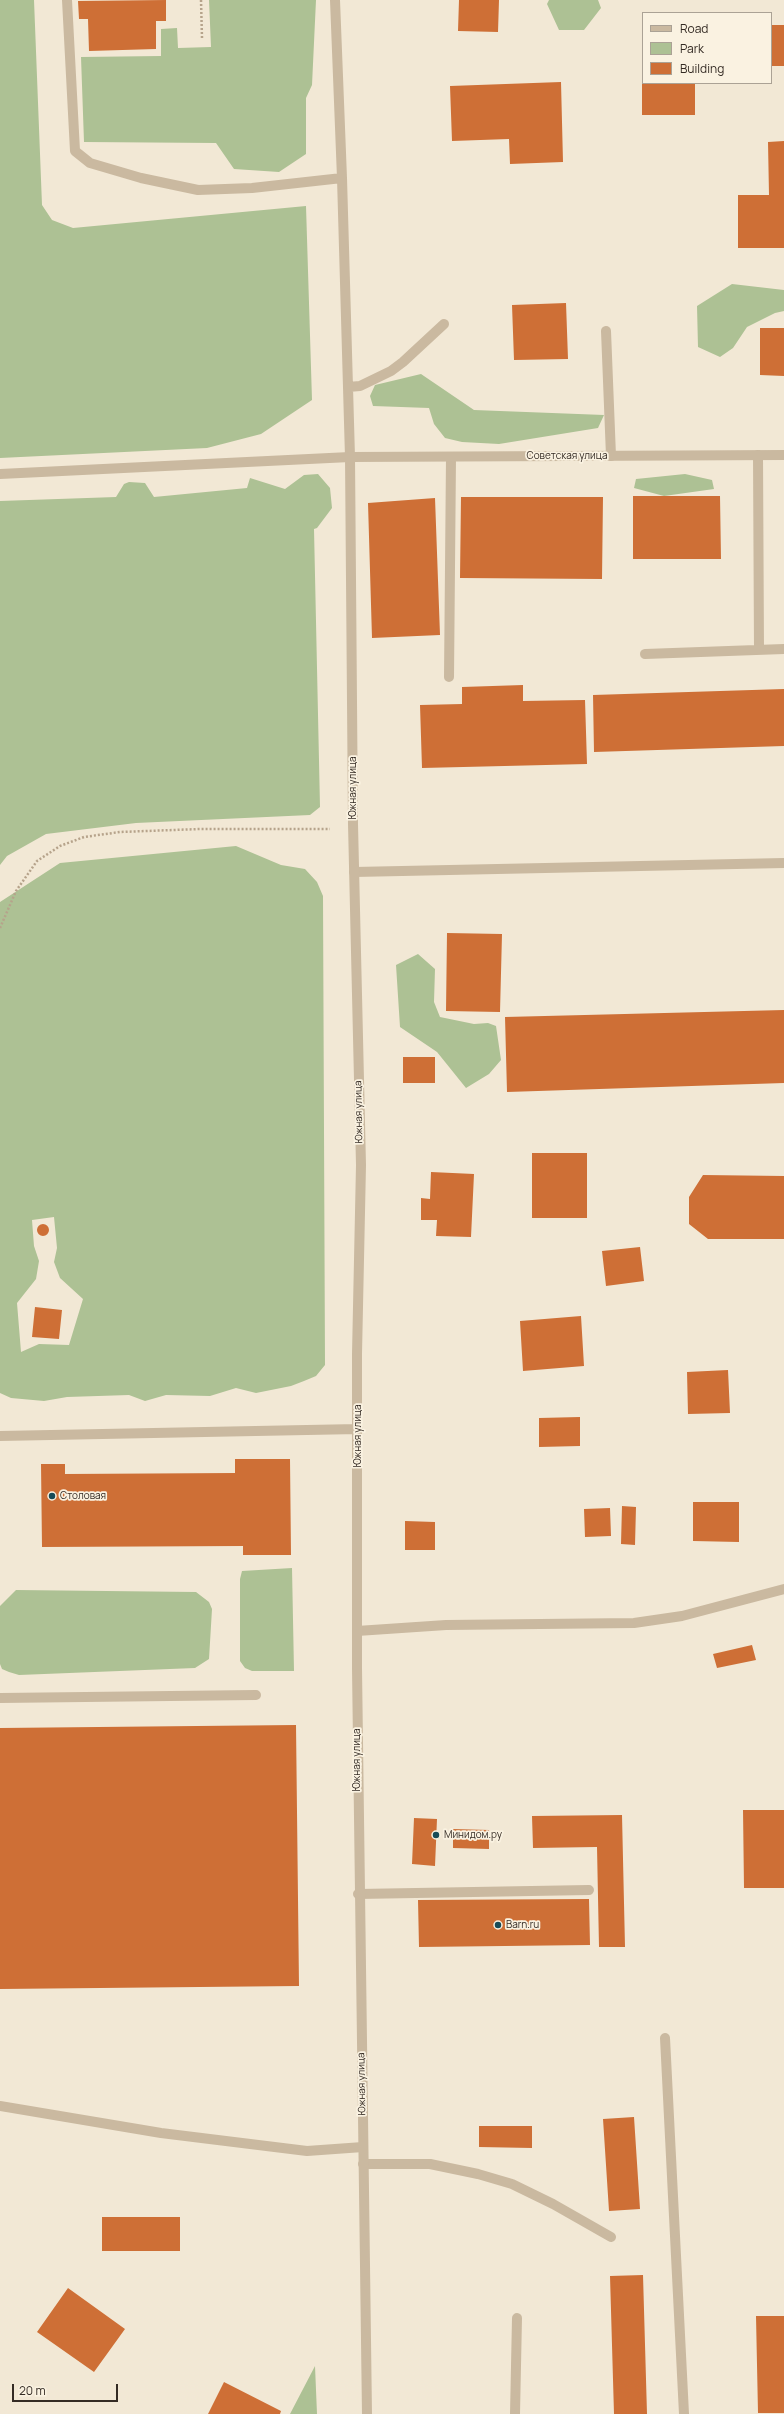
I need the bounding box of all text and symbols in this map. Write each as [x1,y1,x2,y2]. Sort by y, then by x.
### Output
legend [642,12,772,84]
text: Road [680,20,708,37]
text: Park [680,40,704,57]
text: Building [680,60,724,77]
street label: Советская улица [527,450,607,462]
street label: Южная улица [347,756,359,820]
street label: Южная улица [352,1080,366,1144]
street label: Южная улица [352,1404,364,1468]
place label: Столовая [60,1490,106,1502]
marker: Столовая [47,1491,57,1501]
street label: Южная улица [351,1728,363,1792]
place label: Минидом.ру [444,1829,502,1841]
marker: Минидом.ру [431,1830,441,1840]
place label: Barn.ru [506,1919,539,1931]
marker: Barn.ru [493,1920,503,1930]
street label: Южная улица [355,2052,369,2116]
scale bar [14,2376,120,2402]
text: 20 m [19,2382,46,2399]

